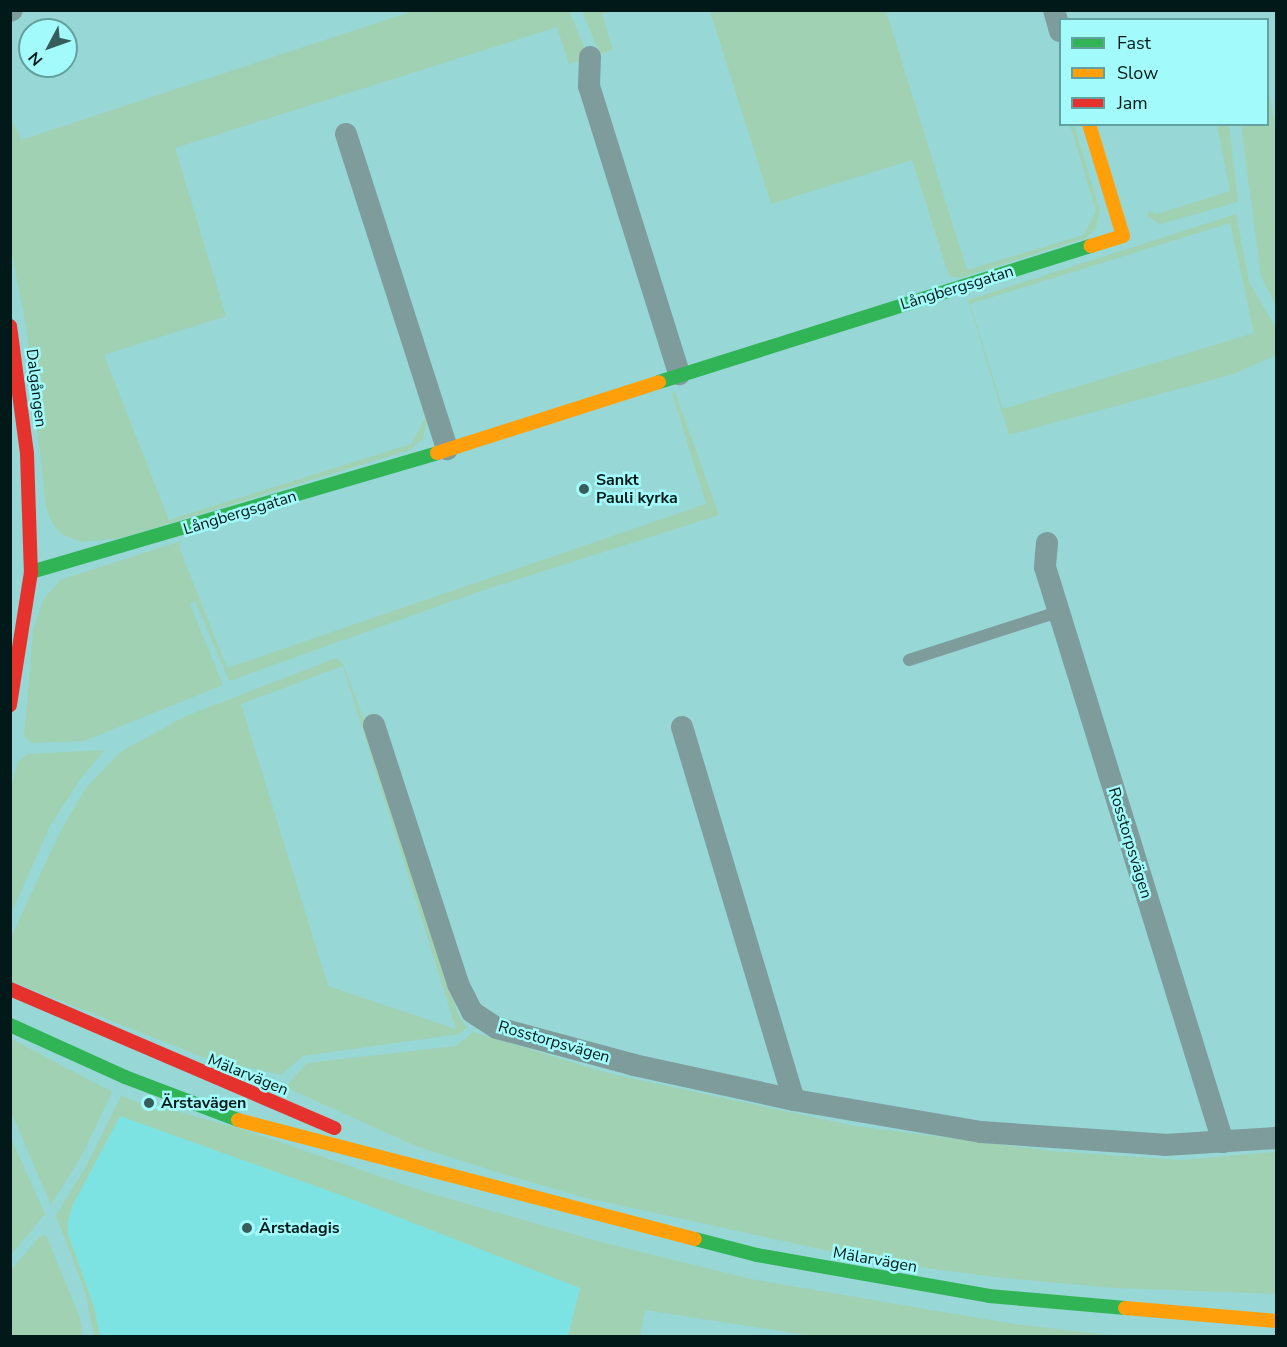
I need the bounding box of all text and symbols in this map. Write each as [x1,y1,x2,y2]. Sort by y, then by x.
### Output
north arrow [18,18,78,78]
legend [1059,18,1269,126]
text: Fast [1117,31,1151,55]
text: N [24,47,48,70]
text: Slow [1117,61,1158,85]
text: Jam [1117,91,1148,115]
street label: Långbergsgatan [898,262,1016,314]
street label: Dalgången [22,348,50,428]
place label: Sankt Pauli kyrka [596,470,678,508]
marker: Sankt Pauli kyrka [577,482,591,496]
street label: Långbergsgatan [181,487,299,539]
street label: Rosstorpsvägen [1104,785,1156,901]
street label: Rosstorpsvägen [496,1017,612,1067]
street label: Mälarvägen [205,1050,291,1100]
place label: Ärstavägen [161,1093,246,1113]
marker: Ärstavägen [142,1096,156,1110]
place label: Ärstadagis [259,1218,340,1238]
marker: Ärstadagis [240,1221,254,1235]
street label: Mälarvägen [831,1243,919,1277]

